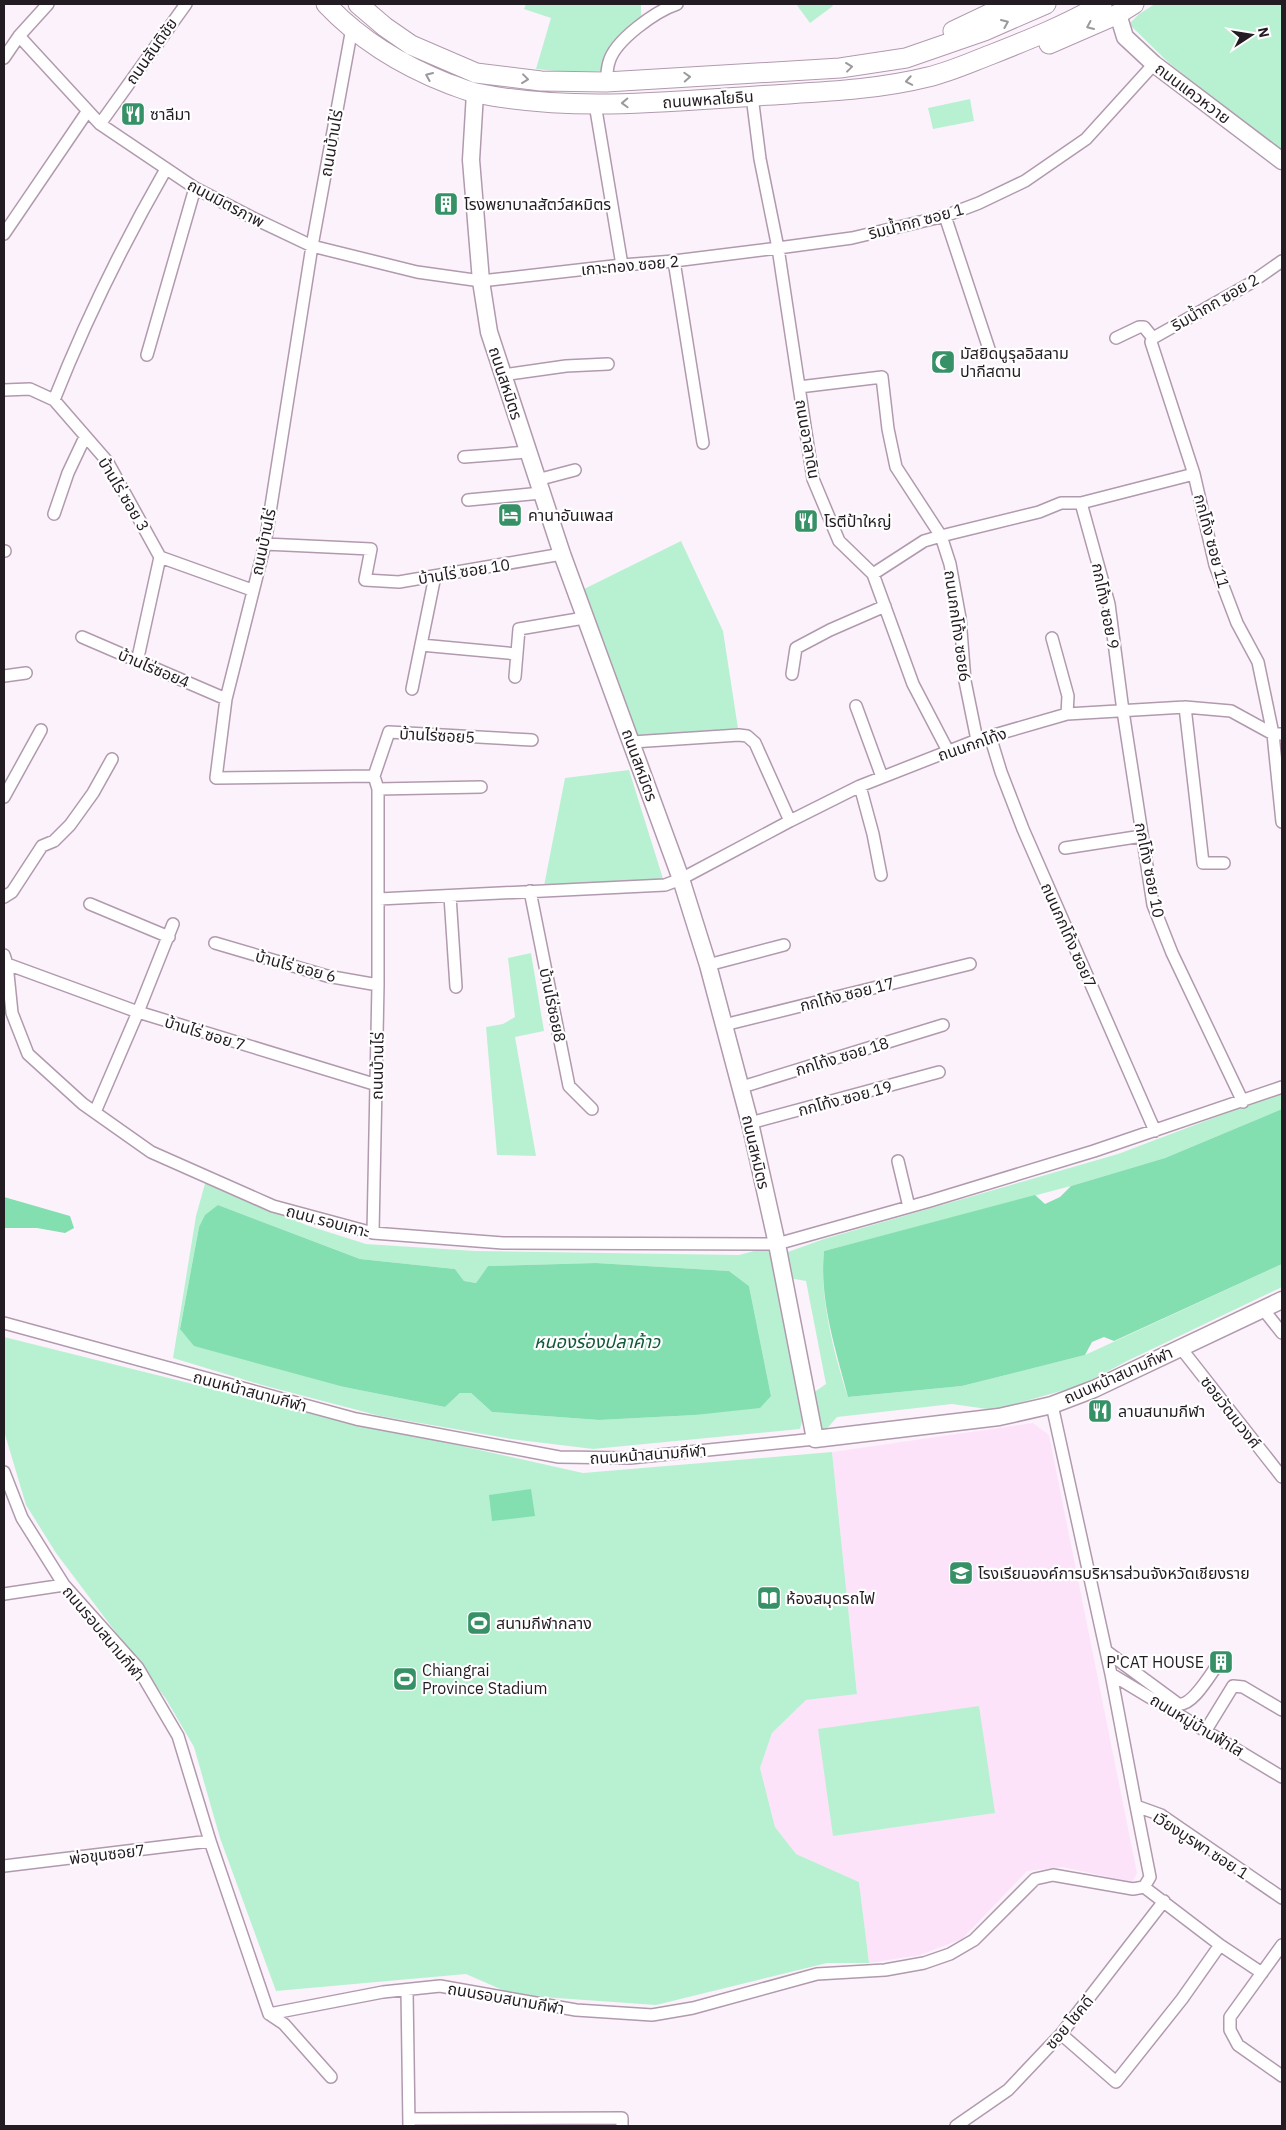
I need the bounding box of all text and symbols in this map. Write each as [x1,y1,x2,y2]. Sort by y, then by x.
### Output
north arrow [1226,10,1276,60]
street label: ถนนสันติชัย [121,14,181,88]
one-way arrow [1000,18,1009,29]
one-way arrow [1086,19,1095,30]
text: N [1254,25,1274,39]
street label: ถนนแควหวาย [1151,58,1235,128]
one-way arrow [845,62,853,73]
one-way arrow [425,71,434,82]
one-way arrow [683,72,691,83]
one-way arrow [521,73,529,84]
one-way arrow [904,75,913,85]
street label: ถนนพหลโยธิน [662,86,754,112]
one-way arrow [621,98,628,108]
restaurant icon: ซาลีมา [120,101,146,127]
place label: ซาลีมา [150,104,191,124]
street label: ถนนบ้านไร่ [315,108,347,178]
street label: ถนนมิตรภาพ [184,174,268,232]
building icon: โรงพยาบาลสัตว์สหมิตร [433,191,459,217]
place label: โรงพยาบาลสัตว์สหมิตร [464,194,611,214]
street label: ริมน้ำกก ซอย 1 [865,198,966,243]
street label: เกาะทอง ซอย 2 [580,251,680,279]
street label: ริมน้ำกก ซอย 2 [1167,268,1262,335]
place label: มัสยิดนูรุลอิสลาม ปากีสตาน [960,343,1069,381]
street label: ถนนสหมิตร [485,344,527,422]
mosque icon: มัสยิดนูรุลอิสลาม ปากีสตาน [930,349,956,375]
street label: ถนนอาลาดิน [791,398,825,480]
street label: บ้านไร่ ซอย 3 [94,453,154,535]
street label: กกโท้ง ซอย 11 [1190,492,1234,590]
hotel icon: คานาอันเพลส [497,502,523,528]
place label: คานาอันเพลส [528,505,613,525]
street label: ถนนบ้านไร่ [246,507,280,577]
restaurant icon: โรตีป้าใหญ่ [793,508,819,534]
place label: โรตีป้าใหญ่ [824,511,892,531]
street label: บ้านไร่ ซอย 10 [417,554,511,588]
street label: กกโท้ง ซอย 9 [1088,561,1124,651]
street label: ถนนกกโท้ง ซอย6 [940,569,976,683]
street label: บ้านไร่ซอย4 [115,644,193,692]
street label: บ้านไร่ซอย5 [399,723,475,747]
street label: ถนนกกโท้ง [935,723,1009,765]
street label: ถนนสหมิตร [618,726,662,804]
street label: กกโท้ง ซอย 10 [1131,821,1169,919]
street label: ถนนกกโท้ง ซอย7 [1037,879,1101,991]
street label: บ้านไร่ ซอย 6 [253,946,339,986]
street label: บ้านไร่ซอย8 [535,966,571,1044]
street label: กกโท้ง ซอย 17 [798,973,896,1015]
street label: บ้านไร่ ซอย 7 [162,1011,248,1055]
street label: ถนนบ้านไร่ [366,1032,388,1100]
street label: กกโท้ง ซอย 18 [793,1032,891,1080]
street label: กกโท้ง ซอย 19 [796,1076,894,1120]
street label: ถนนสหมิตร [738,1113,774,1191]
street label: ถนน รอบเกาะ [284,1200,372,1242]
water label: หนองร่องปลาค้าว [534,1330,661,1353]
street label: ถนนหน้าสนามกีฬา [1060,1342,1176,1408]
street label: ถนนหน้าสนามกีฬา [191,1366,309,1416]
street label: ซอยวัฒนวงศ์ [1197,1372,1265,1452]
restaurant icon: ลาบสนามกีฬา [1087,1398,1113,1424]
place label: ลาบสนามกีฬา [1118,1401,1205,1421]
street label: ถนนหน้าสนามกีฬา [589,1440,707,1468]
school or university icon: โรงเรียนองค์การบริหารส่วนจังหวัดเชียงราย [948,1560,974,1586]
place label: โรงเรียนองค์การบริหารส่วนจังหวัดเชียงราย [978,1563,1250,1583]
street label: ถนนรอบสนามกีฬา [58,1581,150,1685]
library icon: ห้องสมุดรถไฟ [756,1585,782,1611]
place label: ห้องสมุดรถไฟ [786,1588,875,1608]
sports icon: สนามกีฬากลาง [466,1610,492,1636]
place label: สนามกีฬากลาง [496,1613,592,1633]
building icon: P'CAT HOUSE [1208,1649,1234,1675]
place label: P'CAT HOUSE [1106,1652,1204,1672]
place label: Chiangrai Province Stadium [422,1660,547,1698]
sports icon: Chiangrai Province Stadium [392,1666,418,1692]
street label: ถนนหมู่บ้านฟ้าใส [1147,1689,1247,1761]
street label: เวียงบูรพา ซอย 1 [1149,1807,1253,1883]
street label: พ่อขุนซอย7 [68,1839,146,1869]
street label: ถนนรอบสนามกีฬา [446,1978,566,2018]
street label: ซอย โชคดี [1041,1991,1097,2053]

